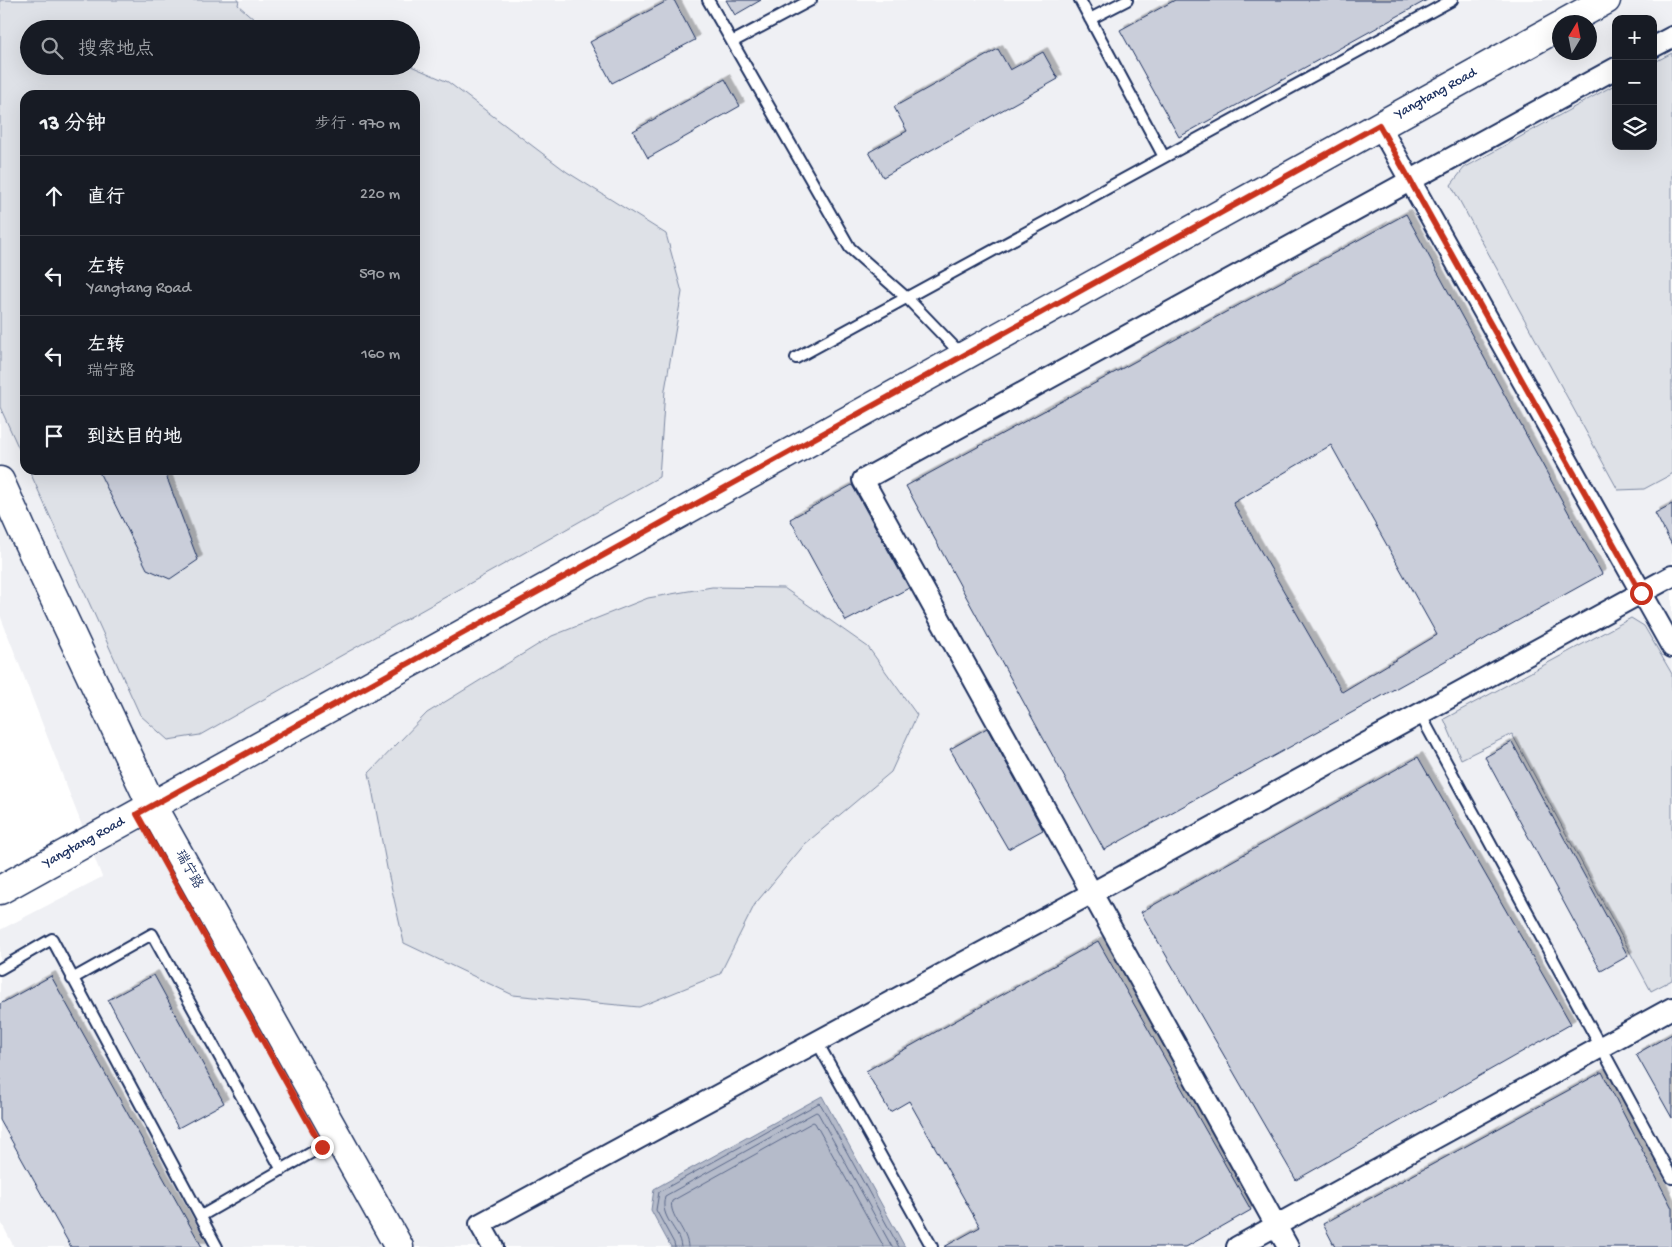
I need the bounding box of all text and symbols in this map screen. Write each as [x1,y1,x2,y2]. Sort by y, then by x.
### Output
north arrow [1552,15,1597,60]
map controls [1612,15,1657,150]
button: + [1612,15,1657,60]
search box [20,20,420,75]
icon: search [38,34,66,62]
text: 搜索地点 [78,39,154,62]
button: − [1612,60,1657,105]
street label: Yangtang Road [1390,64,1481,124]
button: layers [1612,105,1657,150]
text: 13 分钟 [40,113,106,138]
text: 步行 · 970 m [315,116,400,135]
icon: ahead [40,182,68,210]
text: 220 m [360,186,400,205]
text: 直行 [87,187,125,210]
text: 左转 [87,257,125,280]
icon: left [40,262,68,290]
text: 590 m [359,266,400,285]
text: Yangtang Road [87,280,191,299]
text: 左转 [87,335,125,358]
icon: left [40,342,68,370]
text: 160 m [361,346,400,365]
text: 瑞宁路 [87,363,135,382]
icon: arrive [40,422,68,450]
text: 到达目的地 [87,427,182,450]
route start [1630,582,1653,605]
street label: Yangtang Road [38,813,129,873]
street label: 瑞宁路 [170,846,206,892]
route end [311,1136,334,1159]

